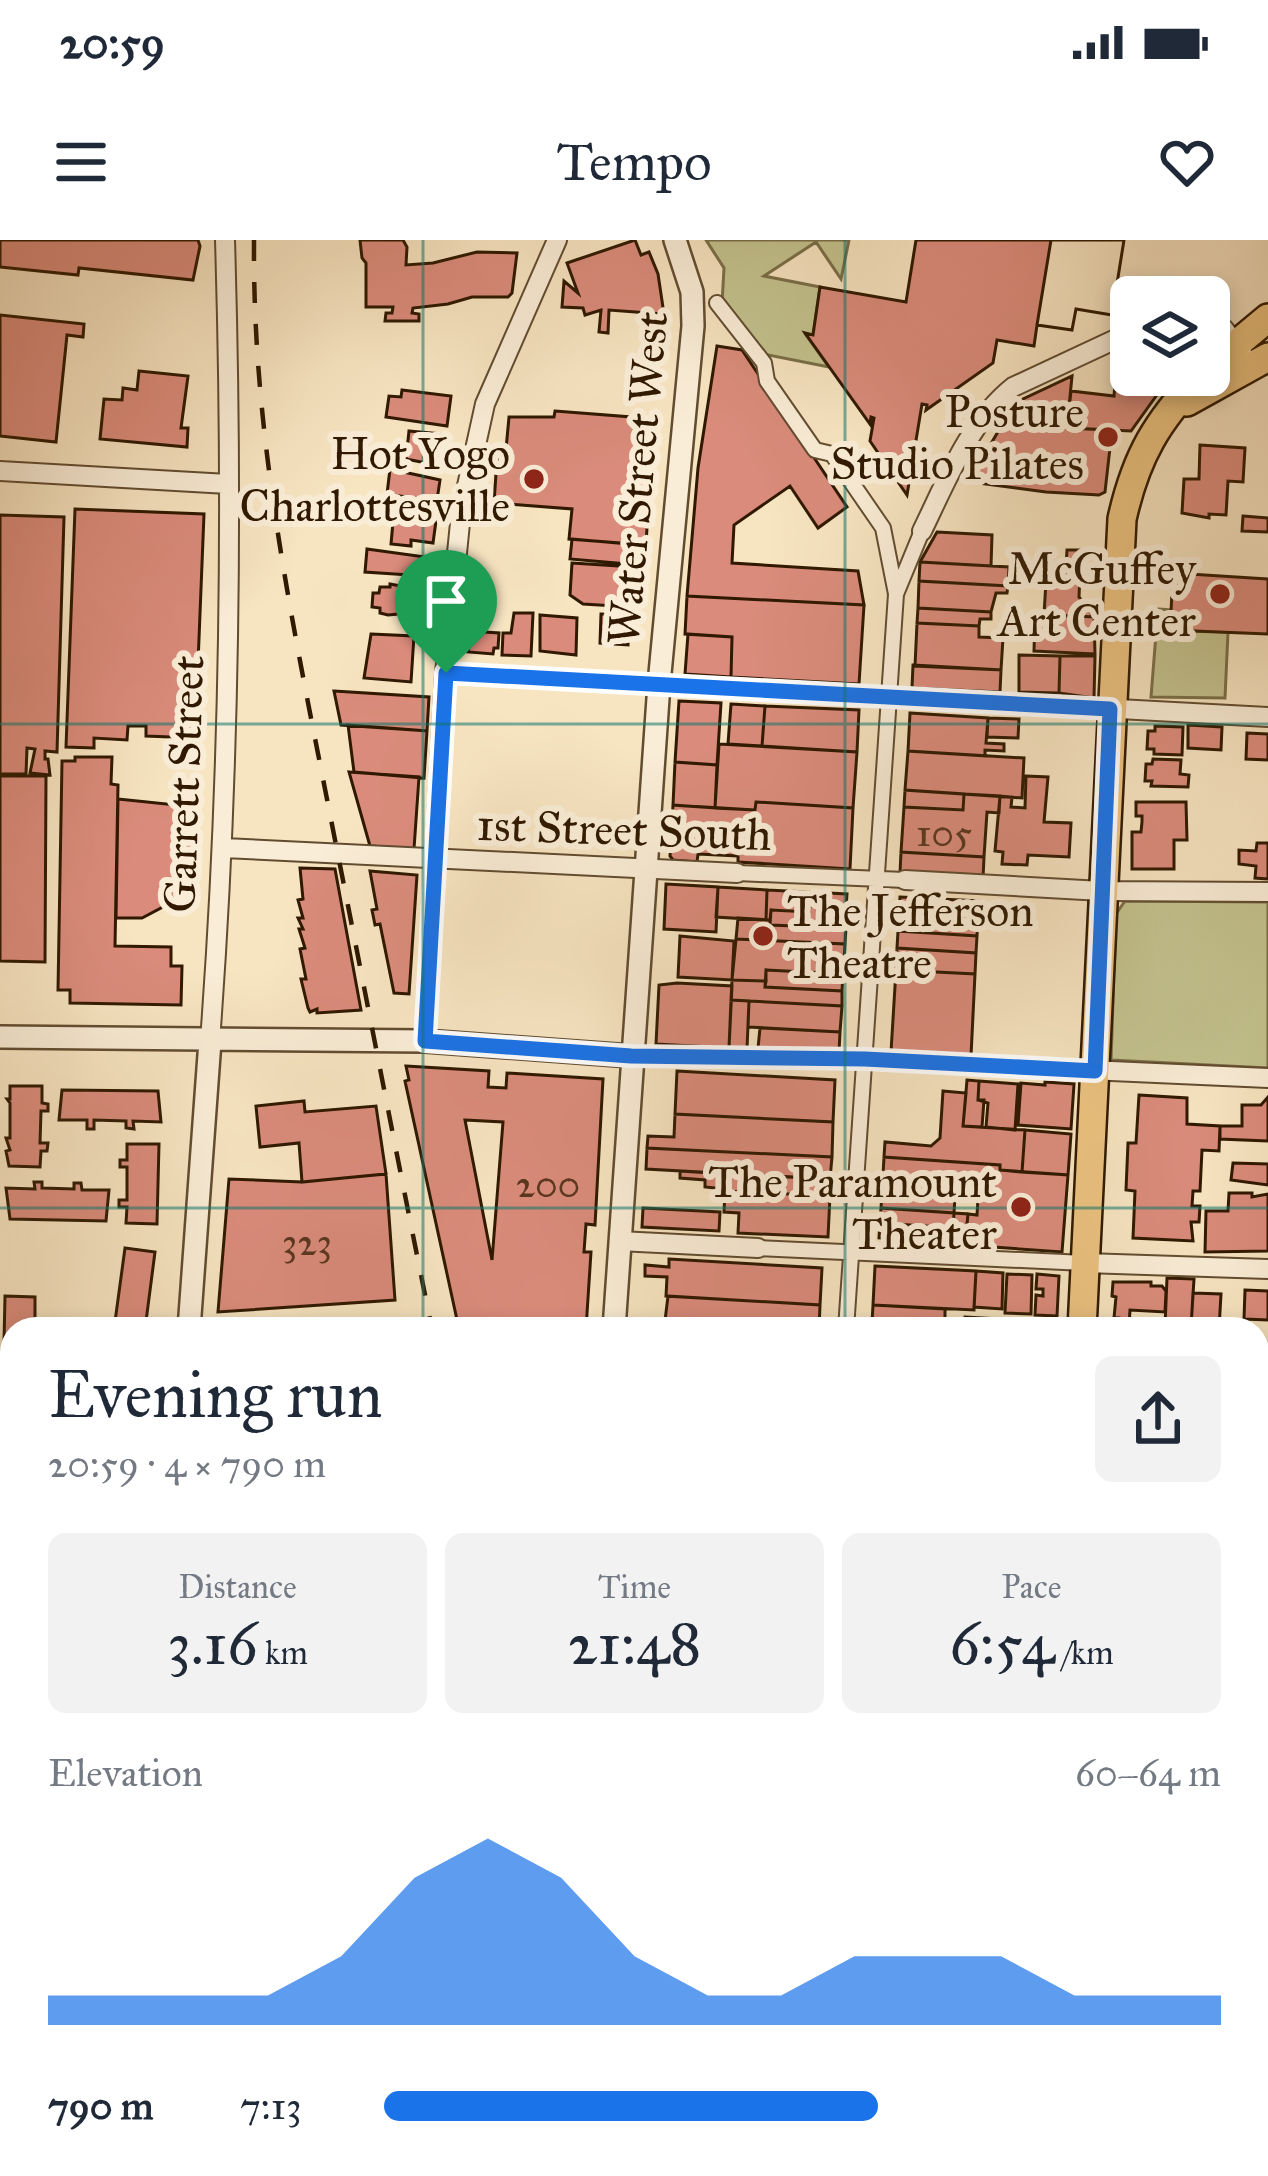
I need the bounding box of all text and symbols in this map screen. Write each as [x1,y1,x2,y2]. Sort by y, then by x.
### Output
text: 20:59 [60,15,165,70]
icon: menu [48,129,114,195]
text: Tempo [556,129,712,195]
icon: heart [1154,129,1220,195]
map controls [1110,276,1230,396]
button: layers [1110,276,1230,396]
street label: Water Street West [596,309,679,647]
place label: Posture Studio Pilates [830,384,1084,491]
marker: Posture Studio Pilates [1095,424,1121,450]
place label: Hot Yogo Charlottesville [240,426,510,533]
marker: Hot Yogo Charlottesville [521,466,547,492]
place label: McGuffey Art Center [996,541,1197,648]
pin [395,550,497,673]
icon: arrive [413,568,479,634]
marker: McGuffey Art Center [1207,581,1233,607]
street label: Garrett Street [152,654,215,914]
street label: 1st Street South [476,797,772,862]
house number: 105 [916,809,972,857]
place label: The Jefferson Theatre [787,883,1034,990]
marker: The Jefferson Theatre [750,923,776,949]
place label: The Paramount Theater [708,1154,997,1261]
house number: 200 [516,1160,580,1208]
marker: The Paramount Theater [1008,1194,1034,1220]
house number: 323 [282,1218,332,1266]
text: Evening run [48,1354,383,1435]
button: share [1095,1356,1221,1482]
text: 20:59 · 4 × 790 m [48,1440,326,1488]
text: Distance [178,1567,297,1607]
text: Time [598,1567,671,1607]
text: Pace [1002,1567,1061,1607]
text: 3.16 [167,1607,258,1680]
text: 21:48 [568,1607,701,1680]
text: 6:54 [949,1607,1055,1680]
text: km [258,1633,308,1673]
text: /km [1055,1633,1114,1673]
text: Elevation [48,1749,203,1797]
text: 60–64 m [1075,1749,1221,1797]
text: 790 m [48,2082,154,2130]
text: 7:13 [240,2082,302,2130]

